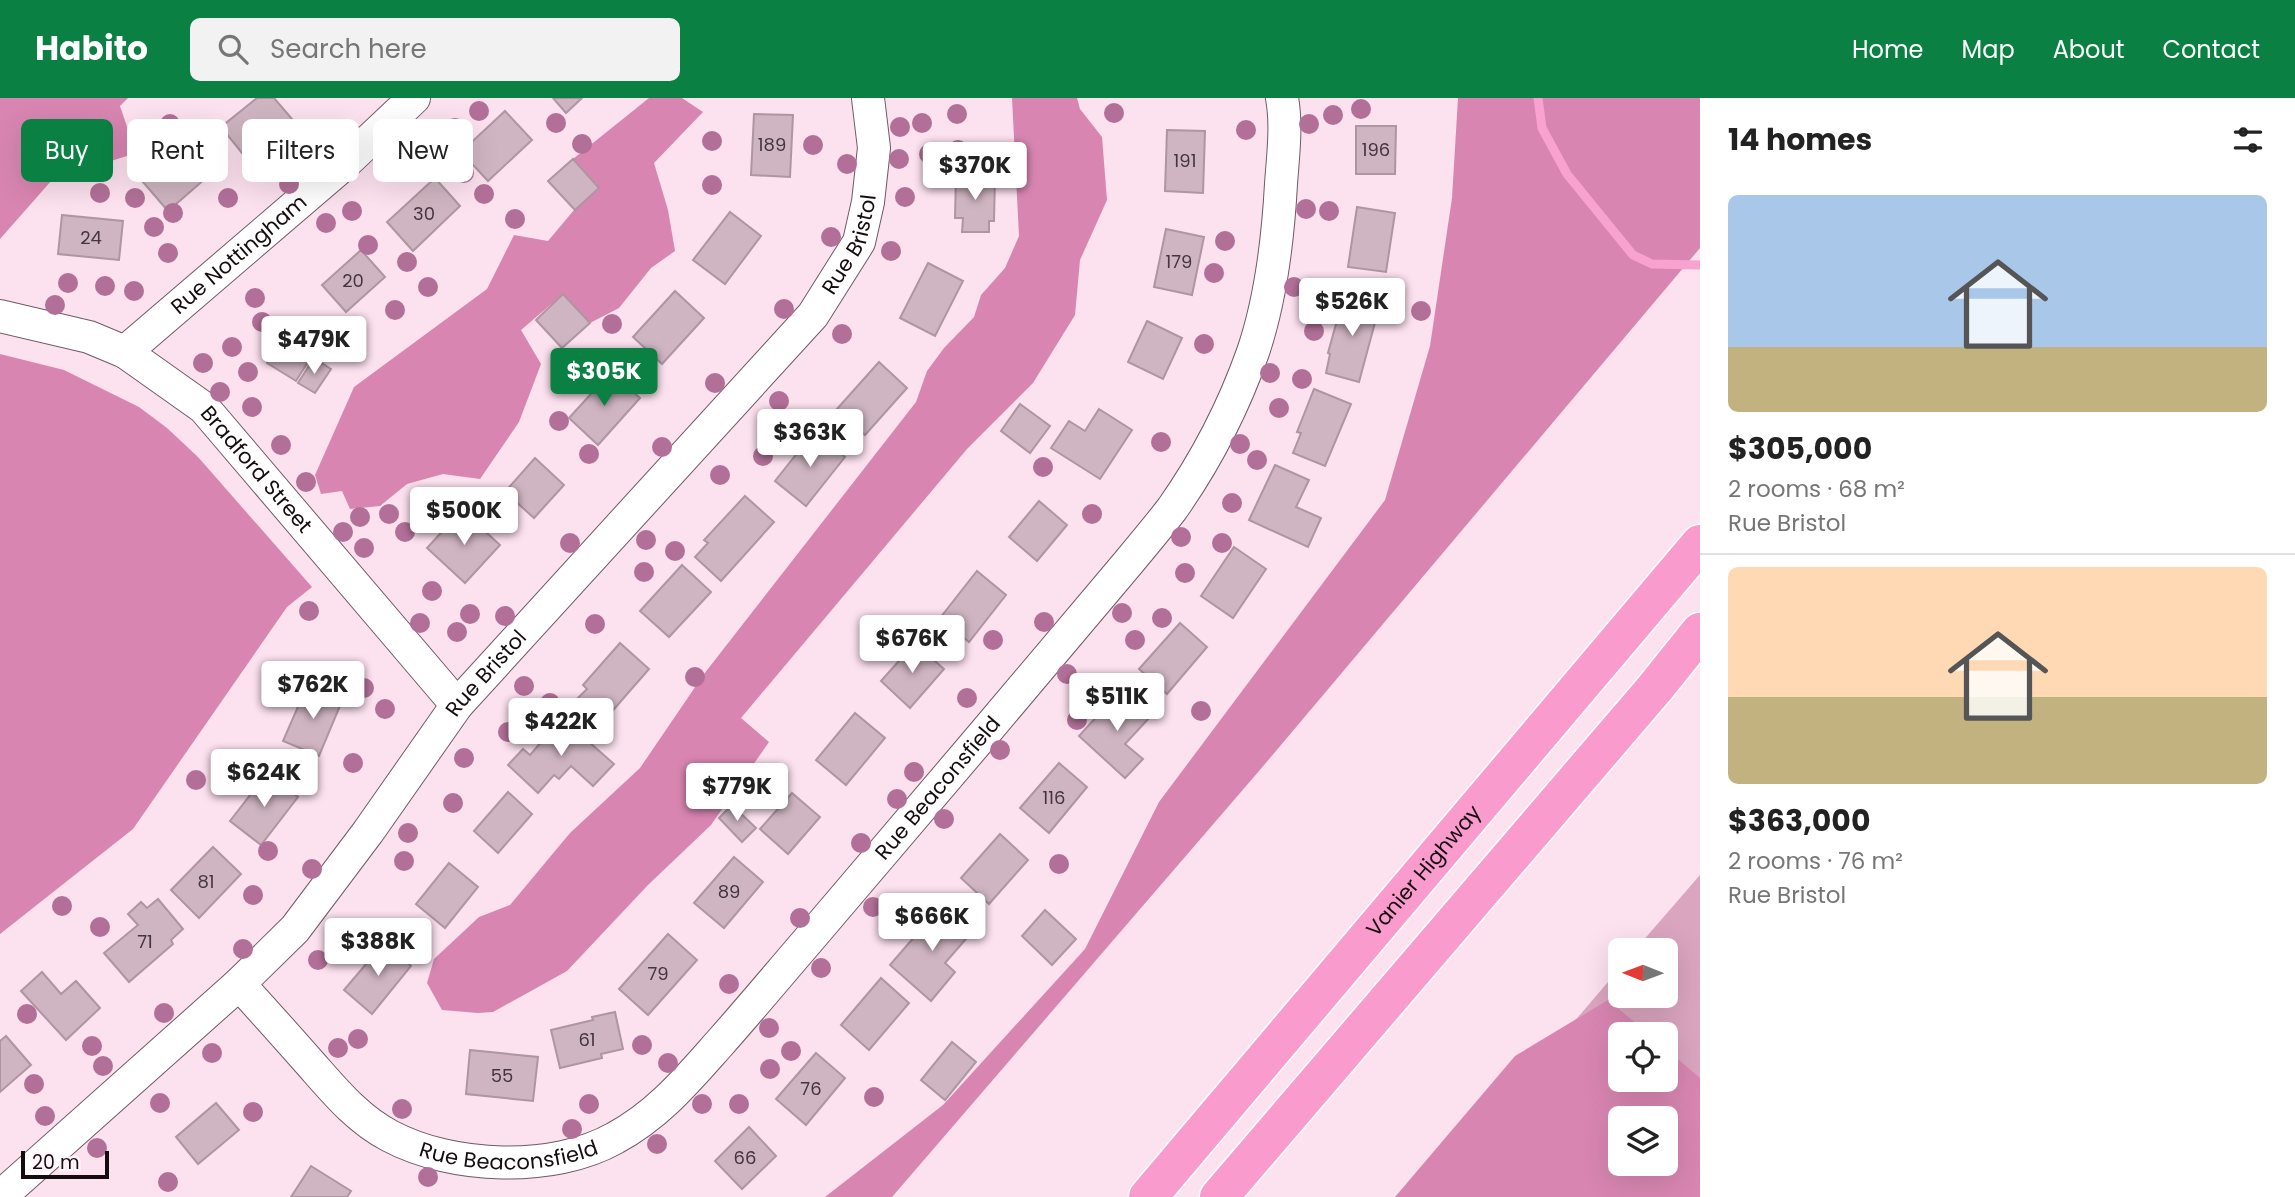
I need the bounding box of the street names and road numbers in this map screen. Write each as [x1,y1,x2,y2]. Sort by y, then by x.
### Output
street label: Rue Nottingham [164,187,313,320]
street label: Rue Bristol [815,193,883,300]
street label: Bradford Street [194,399,319,539]
street label: Rue Bristol [438,623,533,722]
street label: Rue Beaconsfield [868,710,1007,866]
street label: Vanier Highway [1359,798,1487,943]
street label: Rue Beaconsfield [416,1133,602,1177]

